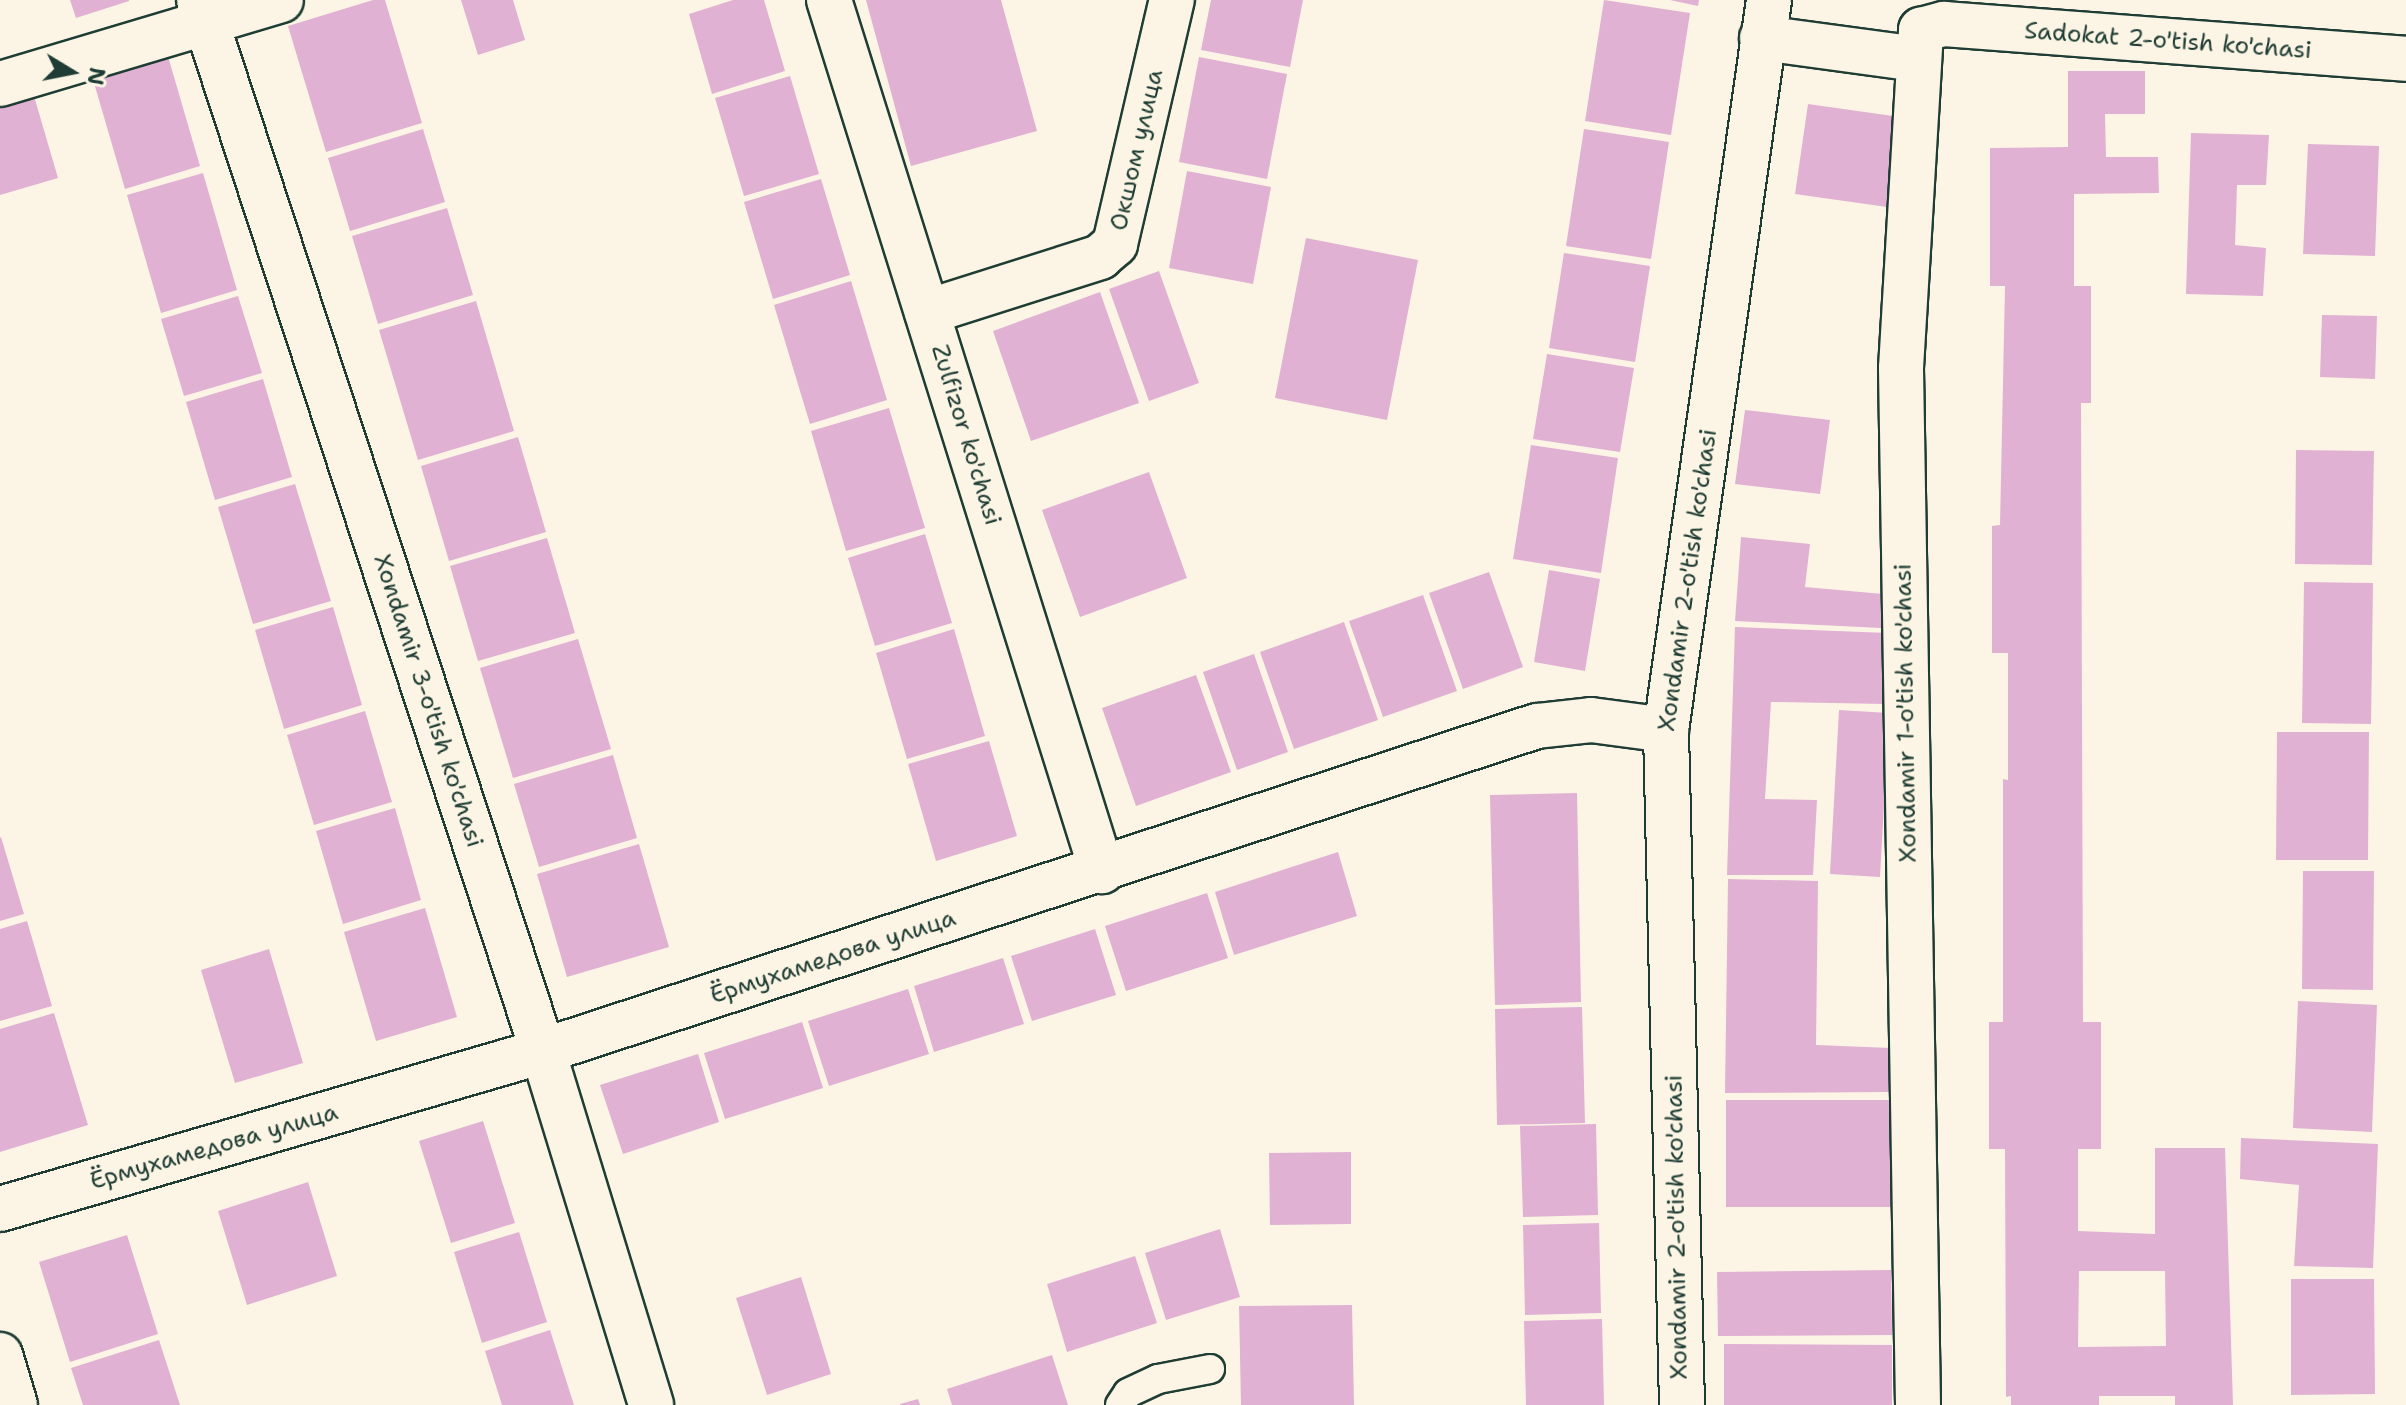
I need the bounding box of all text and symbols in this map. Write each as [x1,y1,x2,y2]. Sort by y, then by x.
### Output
street label: Sadokat 2-o'tish ko'chasi [2023,17,2313,65]
north arrow [32,32,112,112]
text: N [80,65,112,87]
street label: Окшом улица [1104,66,1170,234]
street label: Zulfizor ko'chasi [925,341,1007,529]
street label: Xondamir 2-o'tish ko'chasi [1653,427,1723,733]
street label: Xondamir 3-o'tish ko'chasi [367,551,489,851]
street label: Xondamir 1-o'tish ko'chasi [1889,563,1923,863]
street label: Ёрмухамедова улица [707,904,959,1010]
street label: Xondamir 2-o'tish ko'chasi [1660,1074,1694,1380]
street label: Ёрмухамедова улица [87,1098,341,1196]

